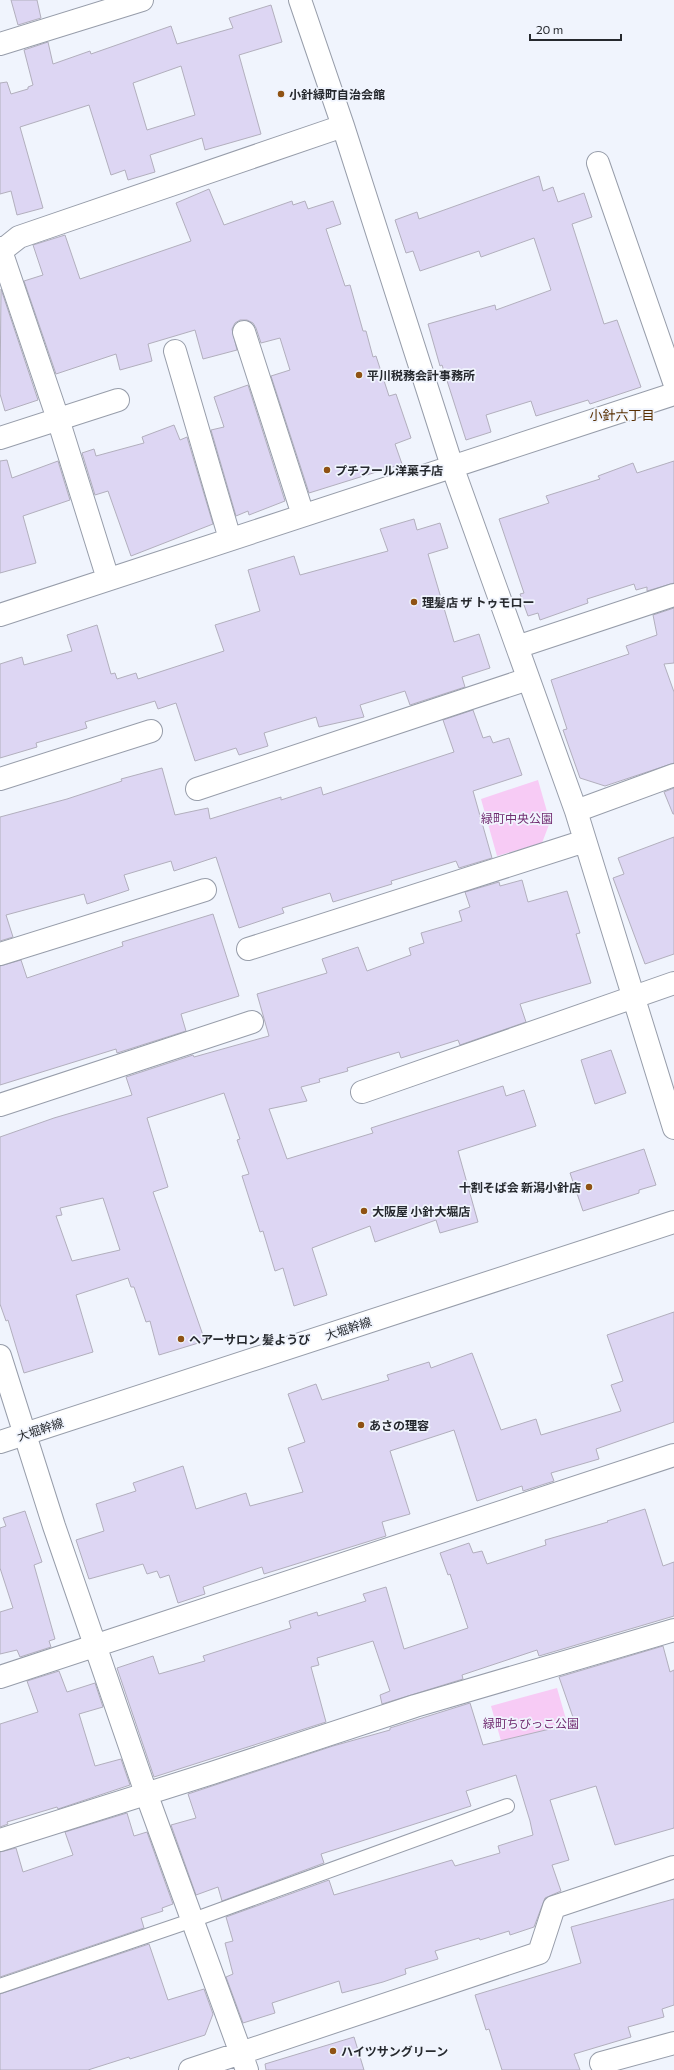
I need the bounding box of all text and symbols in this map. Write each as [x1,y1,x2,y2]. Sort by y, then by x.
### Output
scale bar [530,16,621,42]
text: 20 m [536,22,563,36]
place label: 小針緑町自治会館 [289,87,385,101]
marker: 小針緑町自治会館 [276,89,286,99]
place label: 平川税務会計事務所 [367,368,475,382]
marker: 平川税務会計事務所 [354,370,364,380]
district label: 小針六丁目 [589,407,655,423]
place label: プチフール洋菓子店 [335,463,443,477]
marker: プチフール洋菓子店 [322,465,332,475]
place label: 理髪店 ザ トゥモロー [422,595,535,609]
marker: 理髪店 ザ トゥモロー [409,597,419,607]
park label: 緑町中央公園 [481,811,553,825]
place label: 十割そば会 新潟小針店 [459,1180,581,1194]
marker: 十割そば会 新潟小針店 [584,1182,594,1192]
place label: 大阪屋 小針大堀店 [372,1204,470,1218]
marker: 大阪屋 小針大堀店 [359,1206,369,1216]
street label: 大堀幹線 [323,1314,373,1342]
place label: ヘアーサロン 髪ようび [189,1332,310,1346]
marker: ヘアーサロン 髪ようび [176,1334,186,1344]
street label: 大堀幹線 [15,1415,65,1443]
place label: あさの理容 [369,1418,429,1432]
marker: あさの理容 [356,1420,366,1430]
park label: 緑町ちびっこ公園 [483,1716,579,1730]
place label: ハイツサングリーン [341,2044,448,2058]
marker: ハイツサングリーン [328,2046,338,2056]

